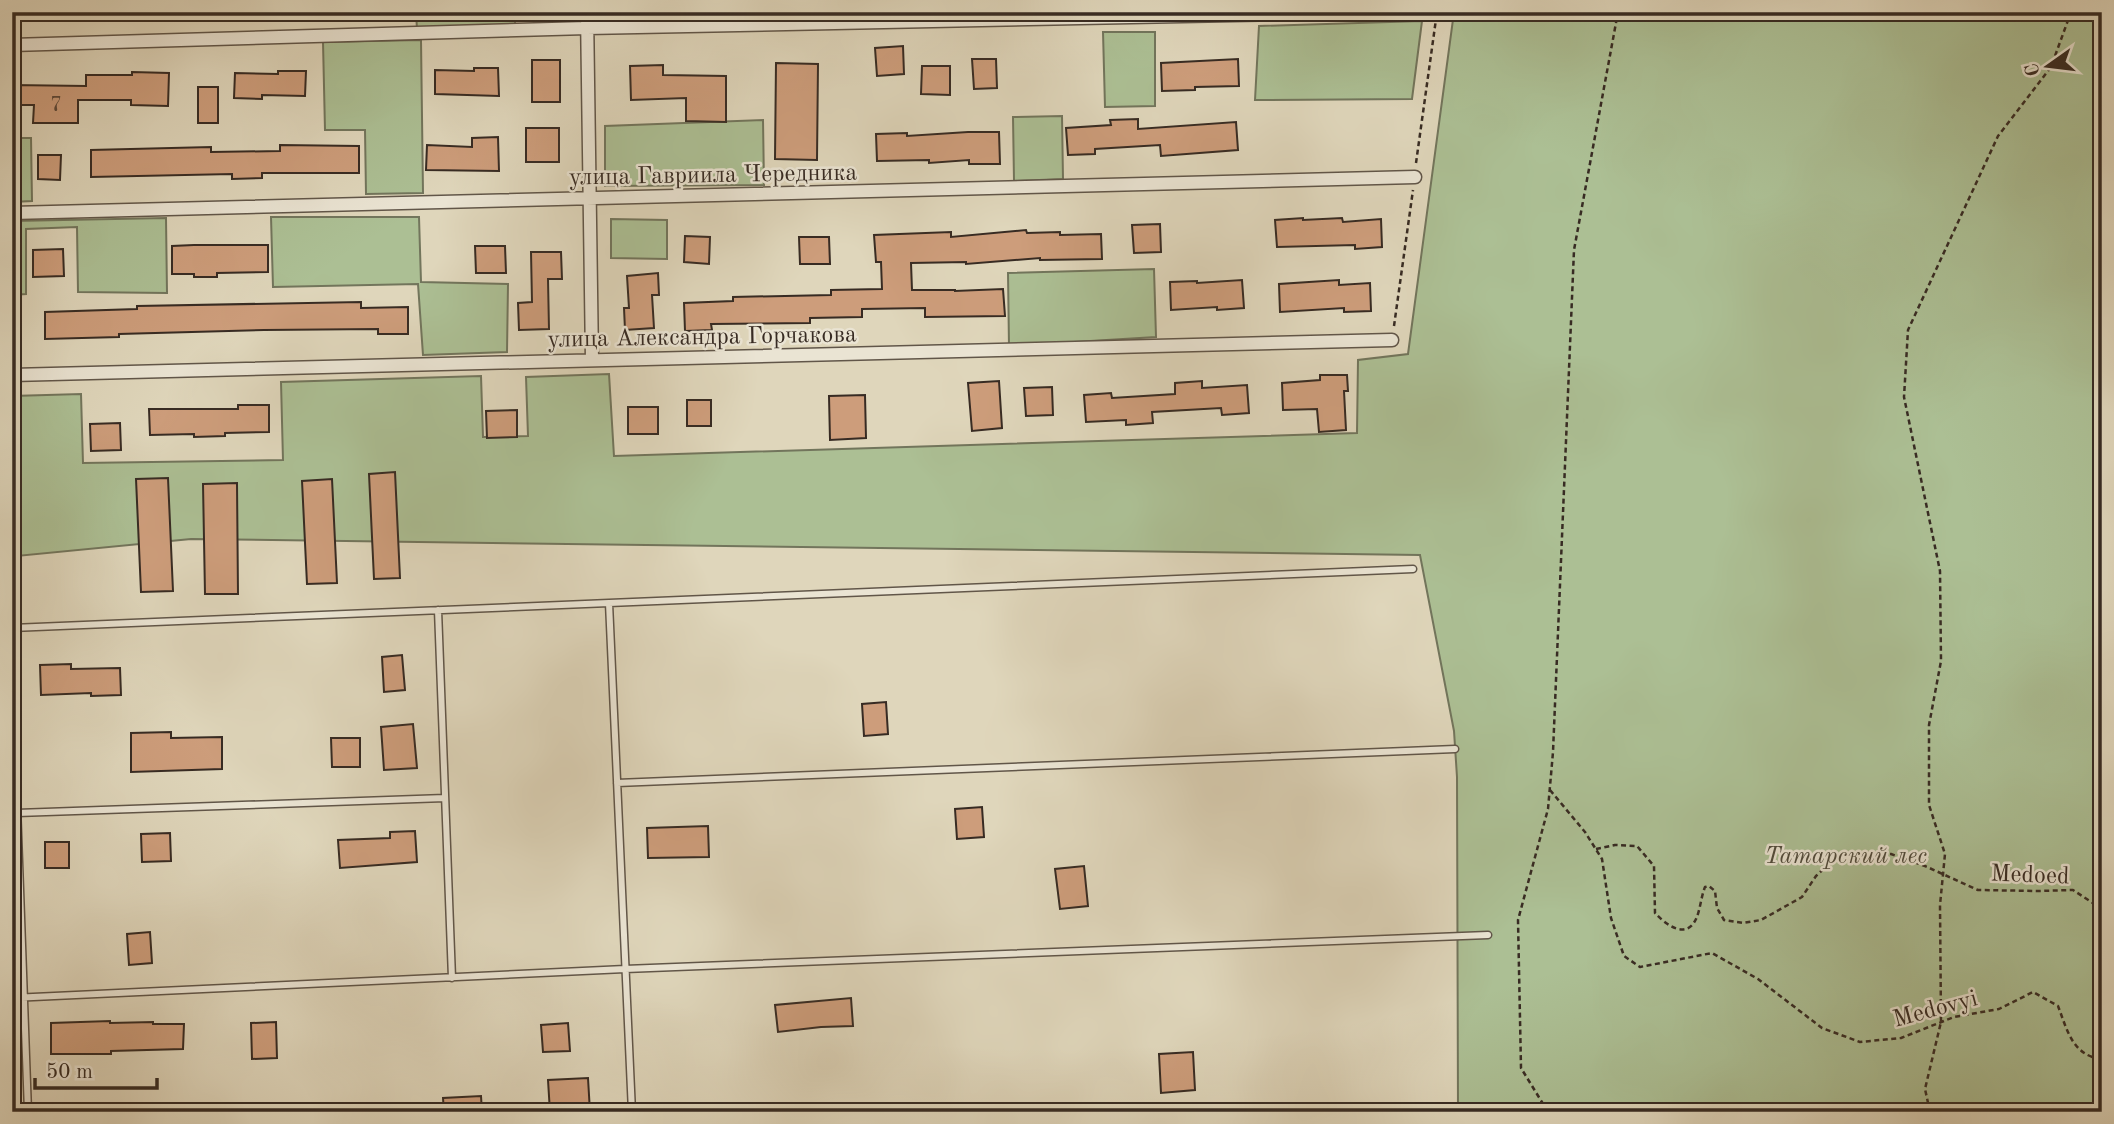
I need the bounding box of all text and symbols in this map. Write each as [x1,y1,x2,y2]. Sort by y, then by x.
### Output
north arrow [2012,32,2082,102]
text: С [2023,61,2045,78]
house number: 7 [50,95,62,116]
street label: улица Гавриила Чередника [569,161,858,191]
street label: улица Александра Горчакова [547,323,857,353]
park label: Татарский лес [1764,845,1928,869]
street label: Medoed [1990,863,2070,889]
street label: Medovyi [1891,987,1980,1033]
scale bar [35,1047,158,1091]
text: 50 m [46,1062,93,1083]

